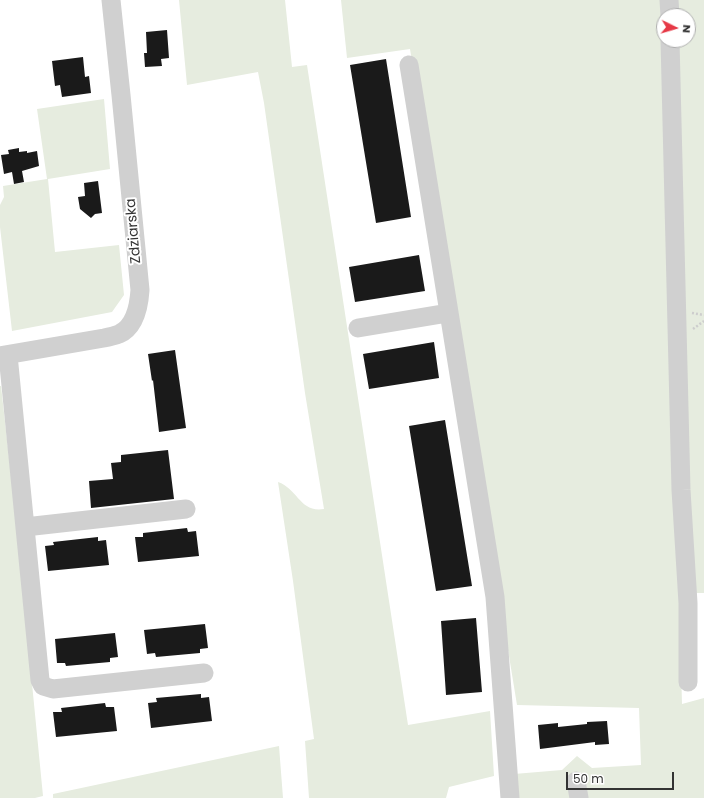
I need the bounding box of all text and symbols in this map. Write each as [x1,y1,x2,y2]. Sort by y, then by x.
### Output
north arrow [656,8,696,48]
text: N [679,24,695,34]
street label: Zdziarska [123,198,145,264]
scale bar [568,764,676,790]
text: 50 m [573,770,604,787]

